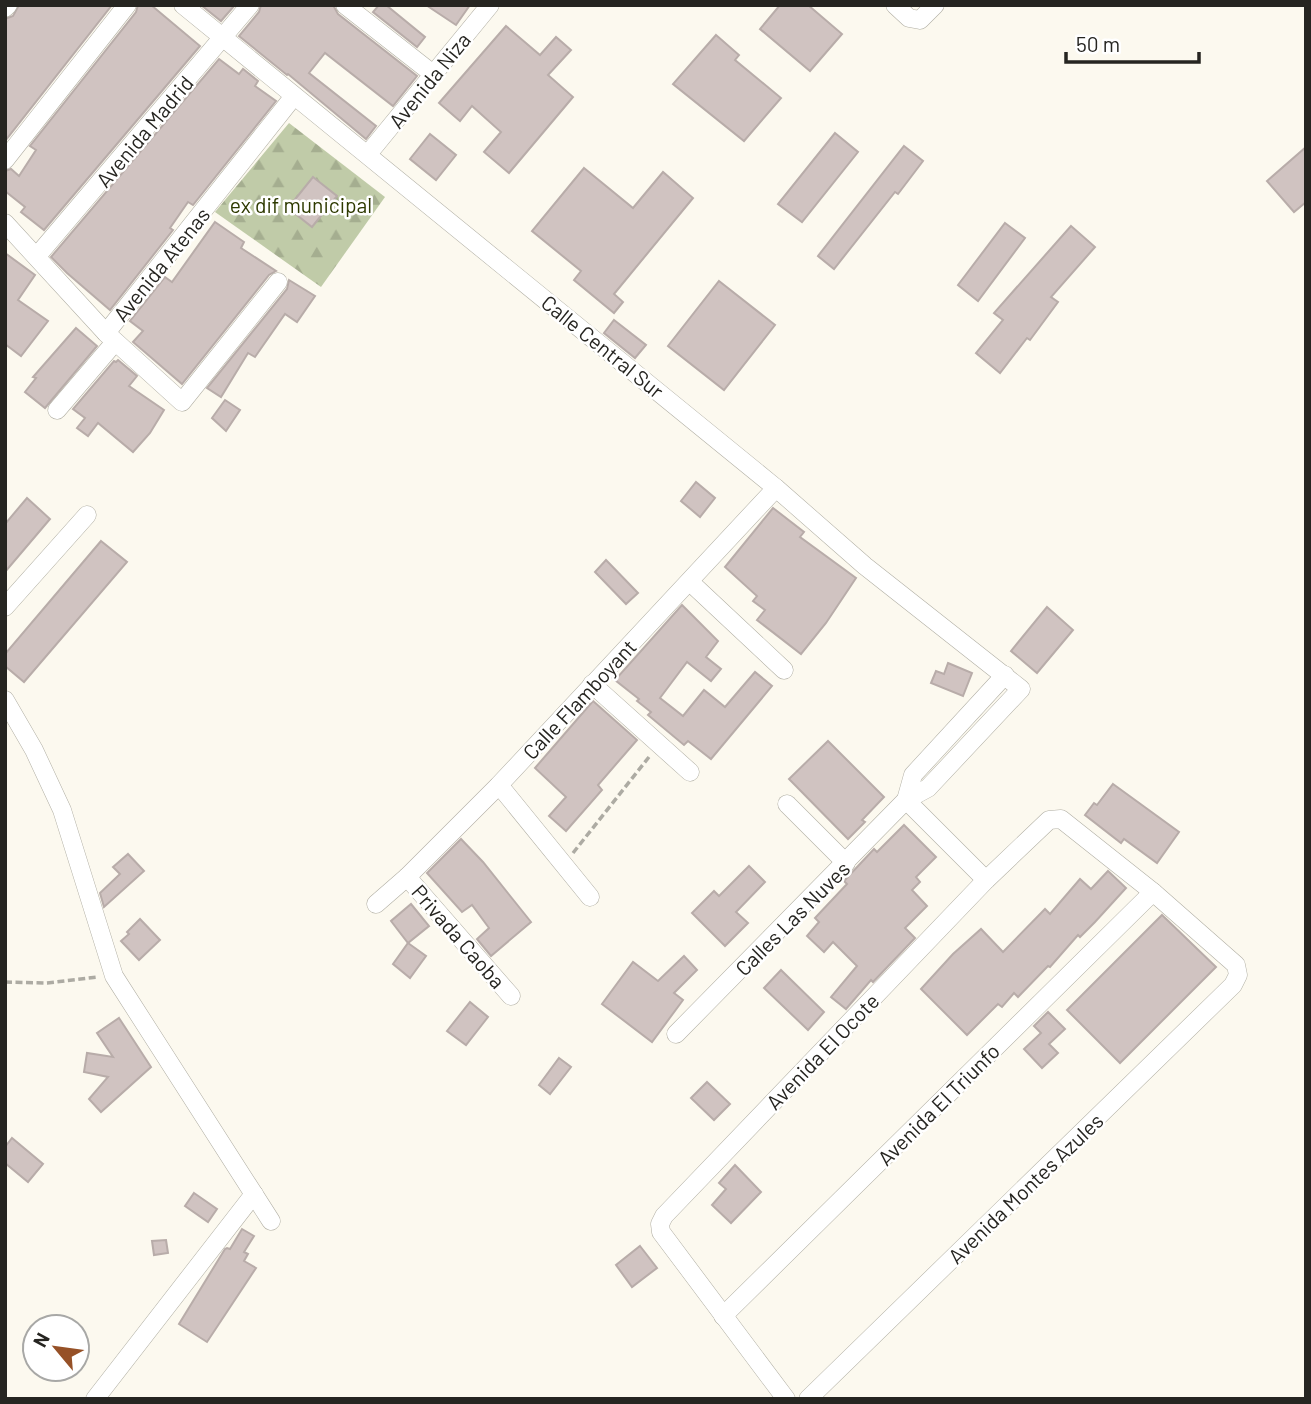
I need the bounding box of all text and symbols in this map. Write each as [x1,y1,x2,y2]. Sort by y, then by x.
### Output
scale bar [1066,21,1199,65]
street label: Avenida Niza [383,27,475,133]
text: 50 m [1076,31,1120,56]
street label: Avenida Madrid [90,70,198,192]
park label: ex dif municipal [230,192,372,217]
street label: Avenida Atenas [107,202,215,326]
street label: Calle Central Sur [537,289,669,403]
street label: Calle Flamboyant [517,634,641,764]
street label: Calles Las Nuves [730,856,854,980]
street label: Privada Caoba [407,879,511,993]
street label: Avenida El Ocote [760,988,884,1114]
street label: Avenida El Triunfo [872,1038,1004,1170]
street label: Avenida Montes Azules [942,1108,1108,1268]
north arrow [21,1313,91,1383]
text: N [28,1328,54,1351]

